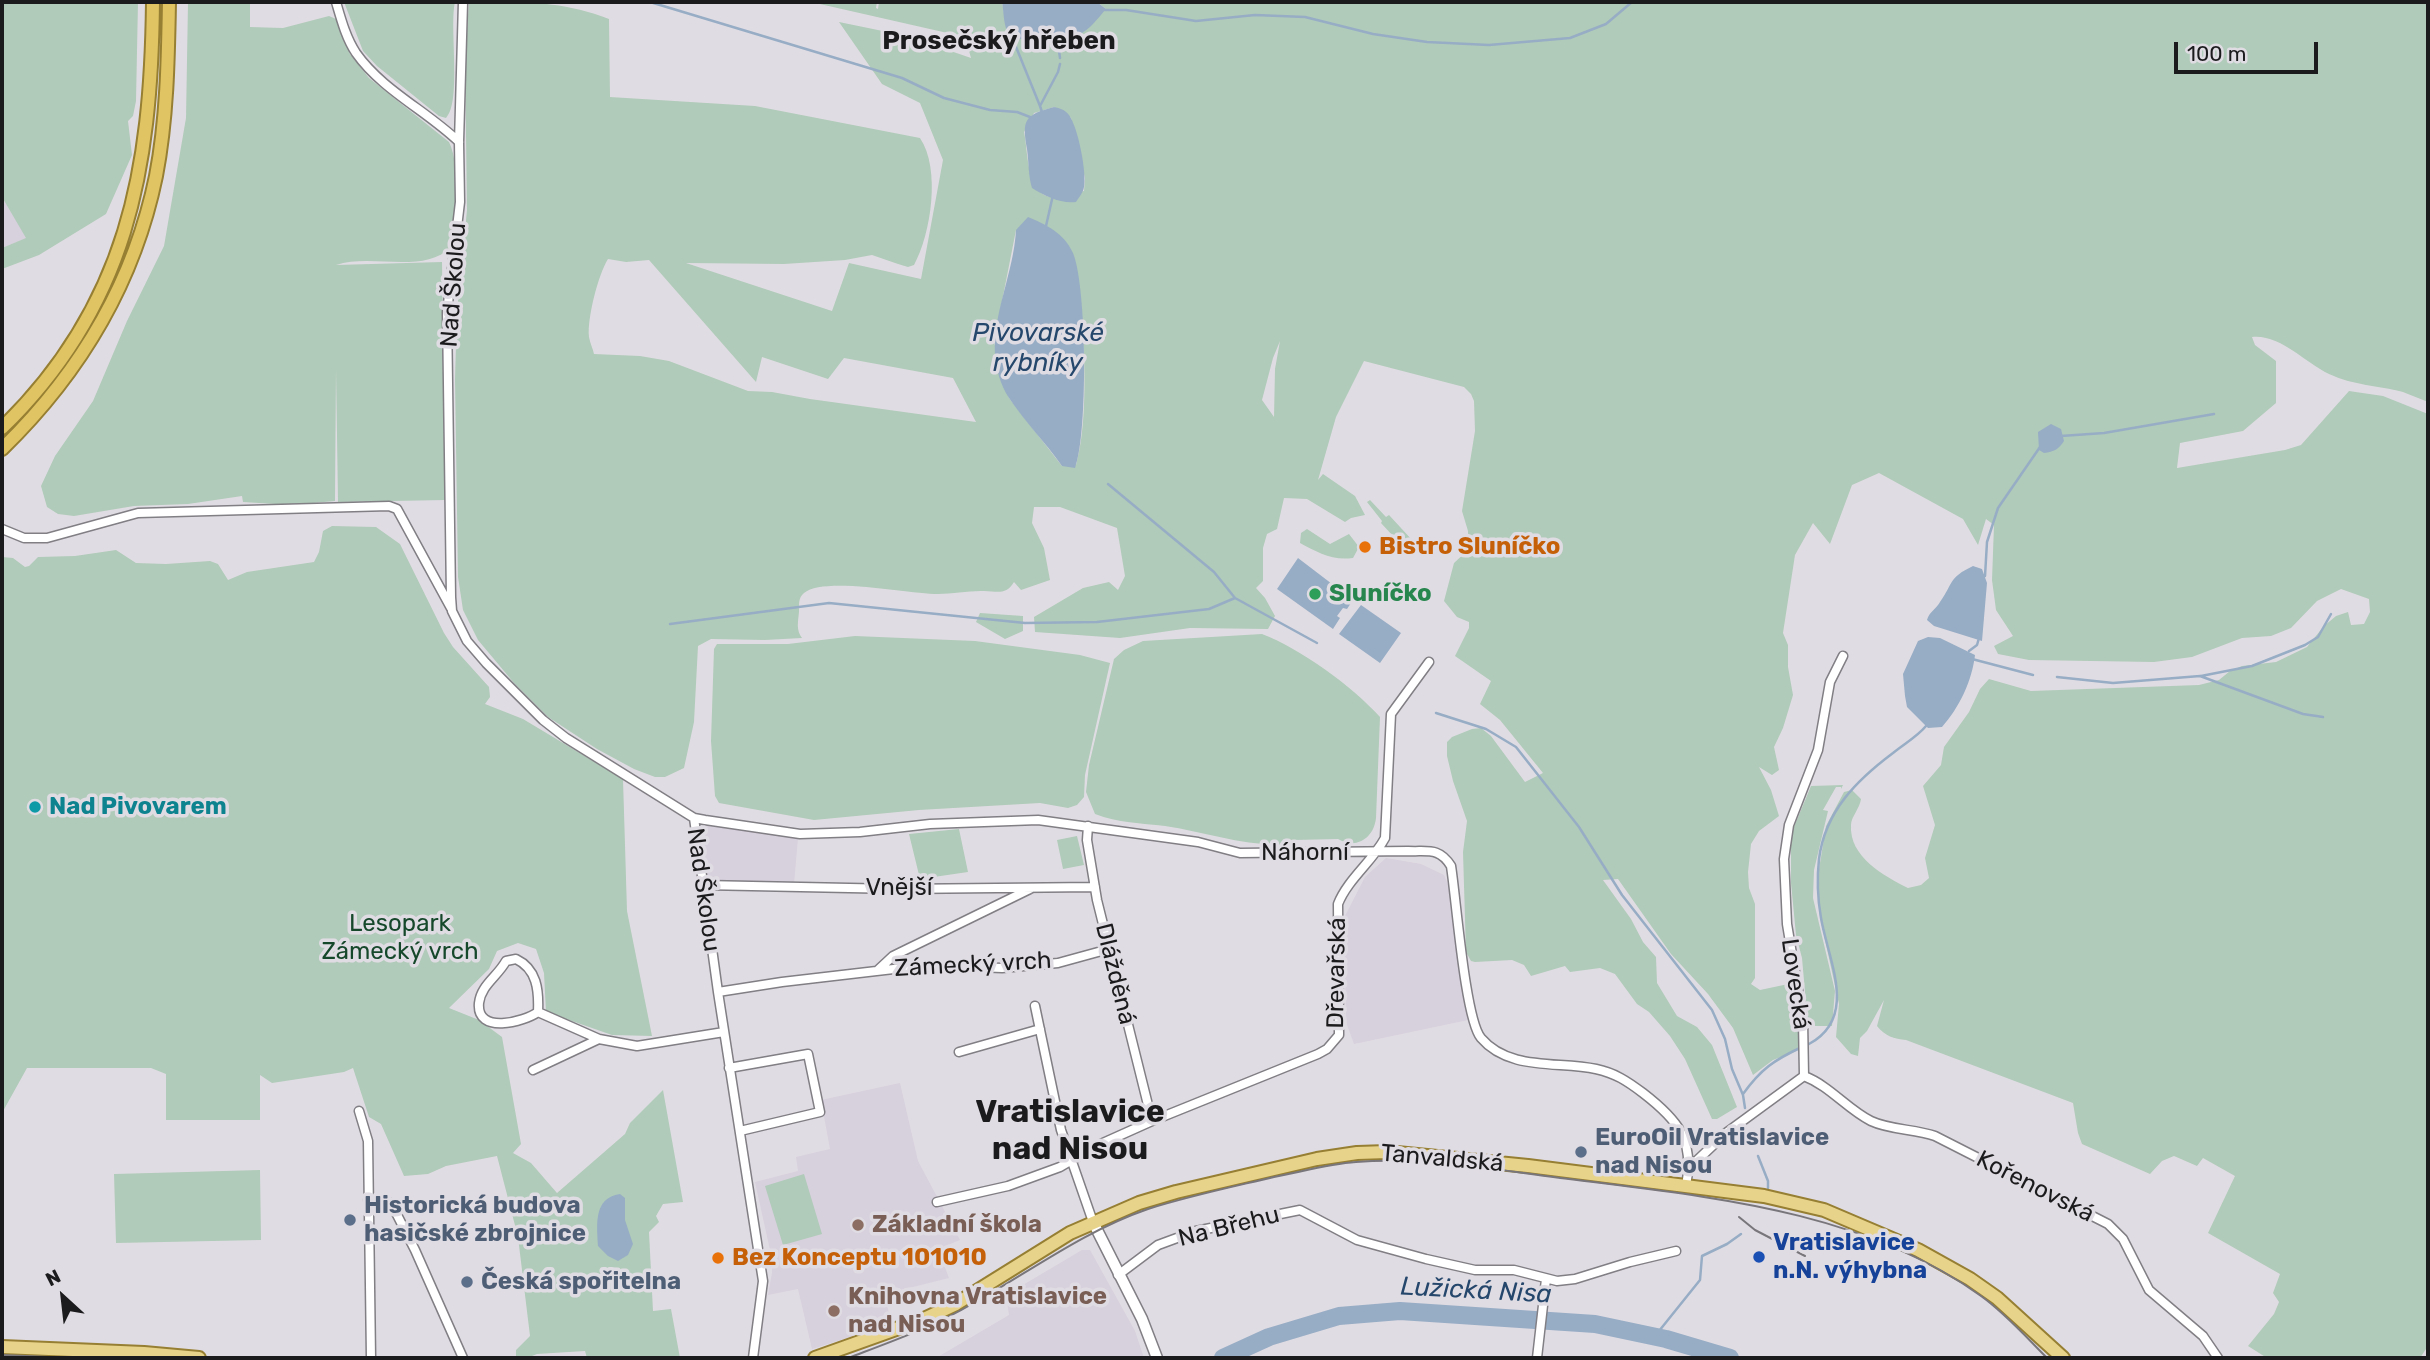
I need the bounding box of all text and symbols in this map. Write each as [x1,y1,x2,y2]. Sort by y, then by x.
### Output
district label: Prosečský hřeben [882,25,1116,57]
scale bar [2178,28,2322,72]
text: 100 m [2187,41,2246,66]
street label: Nad Školou [435,222,473,348]
water label: Pivovarské rybníky [972,317,1104,378]
place label: Bistro Sluníčko [1379,533,1561,561]
marker: Bistro Sluníčko [1357,539,1373,555]
place label: Sluníčko [1329,580,1432,608]
marker: Sluníčko [1307,586,1323,602]
place label: Nad Pivovarem [49,793,227,821]
marker: Nad Pivovarem [27,799,43,815]
street label: Nad Školou [680,826,726,954]
street label: Náhorní [1261,839,1349,867]
street label: Vnější [866,874,932,902]
park label: Lesopark Zámecký vrch [321,910,479,966]
street label: Dřevařská [1322,917,1352,1029]
street label: Dlážděná [1089,920,1141,1028]
street label: Lovecká [1774,937,1816,1031]
street label: Zámecký vrch [894,947,1052,983]
district label: Vratislavice nad Nisou [975,1094,1165,1169]
place label: EuroOil Vratislavice nad Nisou [1595,1124,1829,1180]
street label: Tanvaldská [1380,1139,1504,1179]
marker: EuroOil Vratislavice nad Nisou [1573,1144,1589,1160]
street label: Kořenovská [1971,1145,2099,1229]
place label: Historická budova hasičské zbrojnice [364,1192,586,1248]
street label: Na Břehu [1175,1201,1283,1253]
place label: Základní škola [872,1211,1042,1239]
marker: Historická budova hasičské zbrojnice [342,1212,358,1228]
marker: Základní škola [850,1217,866,1233]
place label: Vratislavice n.N. výhybna [1773,1229,1927,1285]
place label: Bez Konceptu 101010 [732,1244,987,1272]
marker: Vratislavice n.N. výhybna [1751,1249,1767,1265]
marker: Bez Konceptu 101010 [710,1250,726,1266]
north arrow [28,1262,98,1332]
text: N [42,1264,65,1291]
place label: Česká spořitelna [481,1268,681,1296]
water label: Lužická Nisa [1400,1271,1552,1311]
marker: Česká spořitelna [459,1274,475,1290]
place label: Knihovna Vratislavice nad Nisou [848,1283,1107,1339]
marker: Knihovna Vratislavice nad Nisou [826,1303,842,1319]

